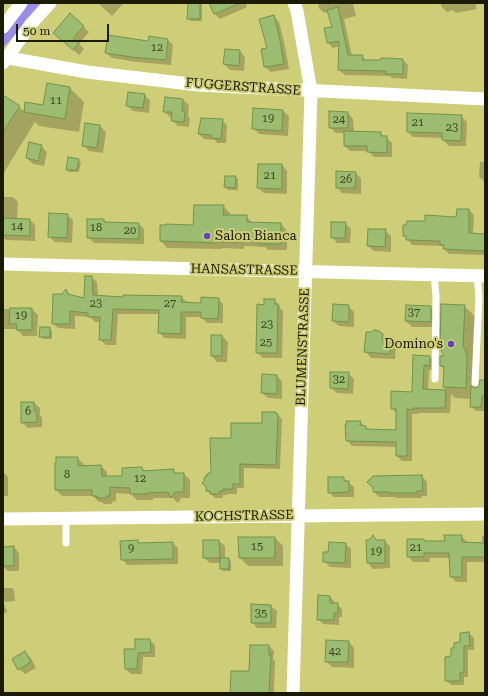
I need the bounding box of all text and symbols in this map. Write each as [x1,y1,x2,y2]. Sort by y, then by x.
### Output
scale bar [18,16,111,42]
text: 50 m [23,24,50,38]
house number: 12 [151,41,163,55]
street label: FUGGERSTRASSE [185,75,301,99]
house number: 11 [50,94,62,108]
house number: 19 [262,112,274,126]
house number: 24 [333,113,345,127]
house number: 21 [412,116,424,130]
house number: 23 [446,121,458,135]
house number: 21 [264,169,276,183]
house number: 26 [340,173,352,187]
house number: 14 [11,220,23,234]
house number: 18 [90,221,102,235]
house number: 20 [124,224,136,238]
place label: Salon Bianca [215,228,296,244]
marker: Salon Bianca [202,231,212,241]
street label: HANSASTRASSE [190,261,298,279]
street label: BLUMENSTRASSE [293,288,313,406]
house number: 23 [90,297,102,311]
house number: 27 [164,297,176,311]
house number: 37 [408,306,420,320]
house number: 19 [15,309,27,323]
house number: 23 [261,318,273,332]
house number: 25 [260,336,272,350]
place label: Domino's [384,336,443,352]
marker: Domino's [446,339,456,349]
house number: 32 [333,373,345,387]
house number: 6 [25,405,31,419]
house number: 8 [64,468,70,482]
house number: 12 [134,472,146,486]
street label: KOCHSTRASSE [194,507,294,525]
house number: 15 [251,540,263,554]
house number: 21 [410,541,422,555]
house number: 9 [128,542,134,556]
house number: 19 [370,545,382,559]
house number: 35 [255,607,267,621]
house number: 42 [329,645,341,659]

